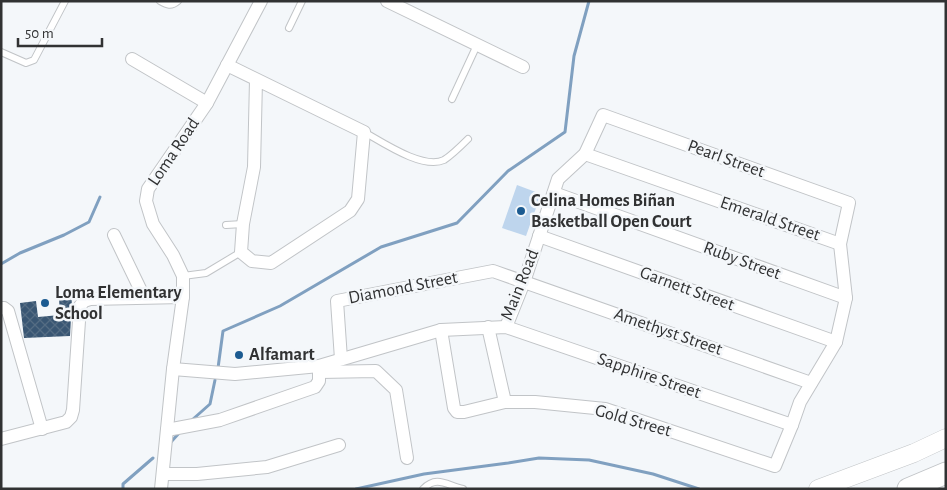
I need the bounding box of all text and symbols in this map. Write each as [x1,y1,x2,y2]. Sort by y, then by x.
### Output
scale bar [18,15,101,47]
text: 50 m [25,26,54,41]
street label: Loma Road [145,115,203,189]
street label: Pearl Street [685,137,767,181]
place label: Celina Homes Biñan Basketball Open Court [531,192,692,231]
street label: Emerald Street [718,194,822,245]
marker: Celina Homes Biñan Basketball Open Court [515,205,527,217]
street label: Ruby Street [701,239,783,283]
street label: Main Road [498,247,542,323]
street label: Garnett Street [637,264,737,314]
street label: Diamond Street [347,269,460,307]
place label: Loma Elementary School [55,284,182,323]
marker: Loma Elementary School [39,297,51,309]
street label: Amethyst Street [612,305,725,359]
place label: Alfamart [249,346,315,364]
marker: Alfamart [233,349,245,361]
street label: Sapphire Street [595,350,703,402]
street label: Gold Street [593,402,673,441]

